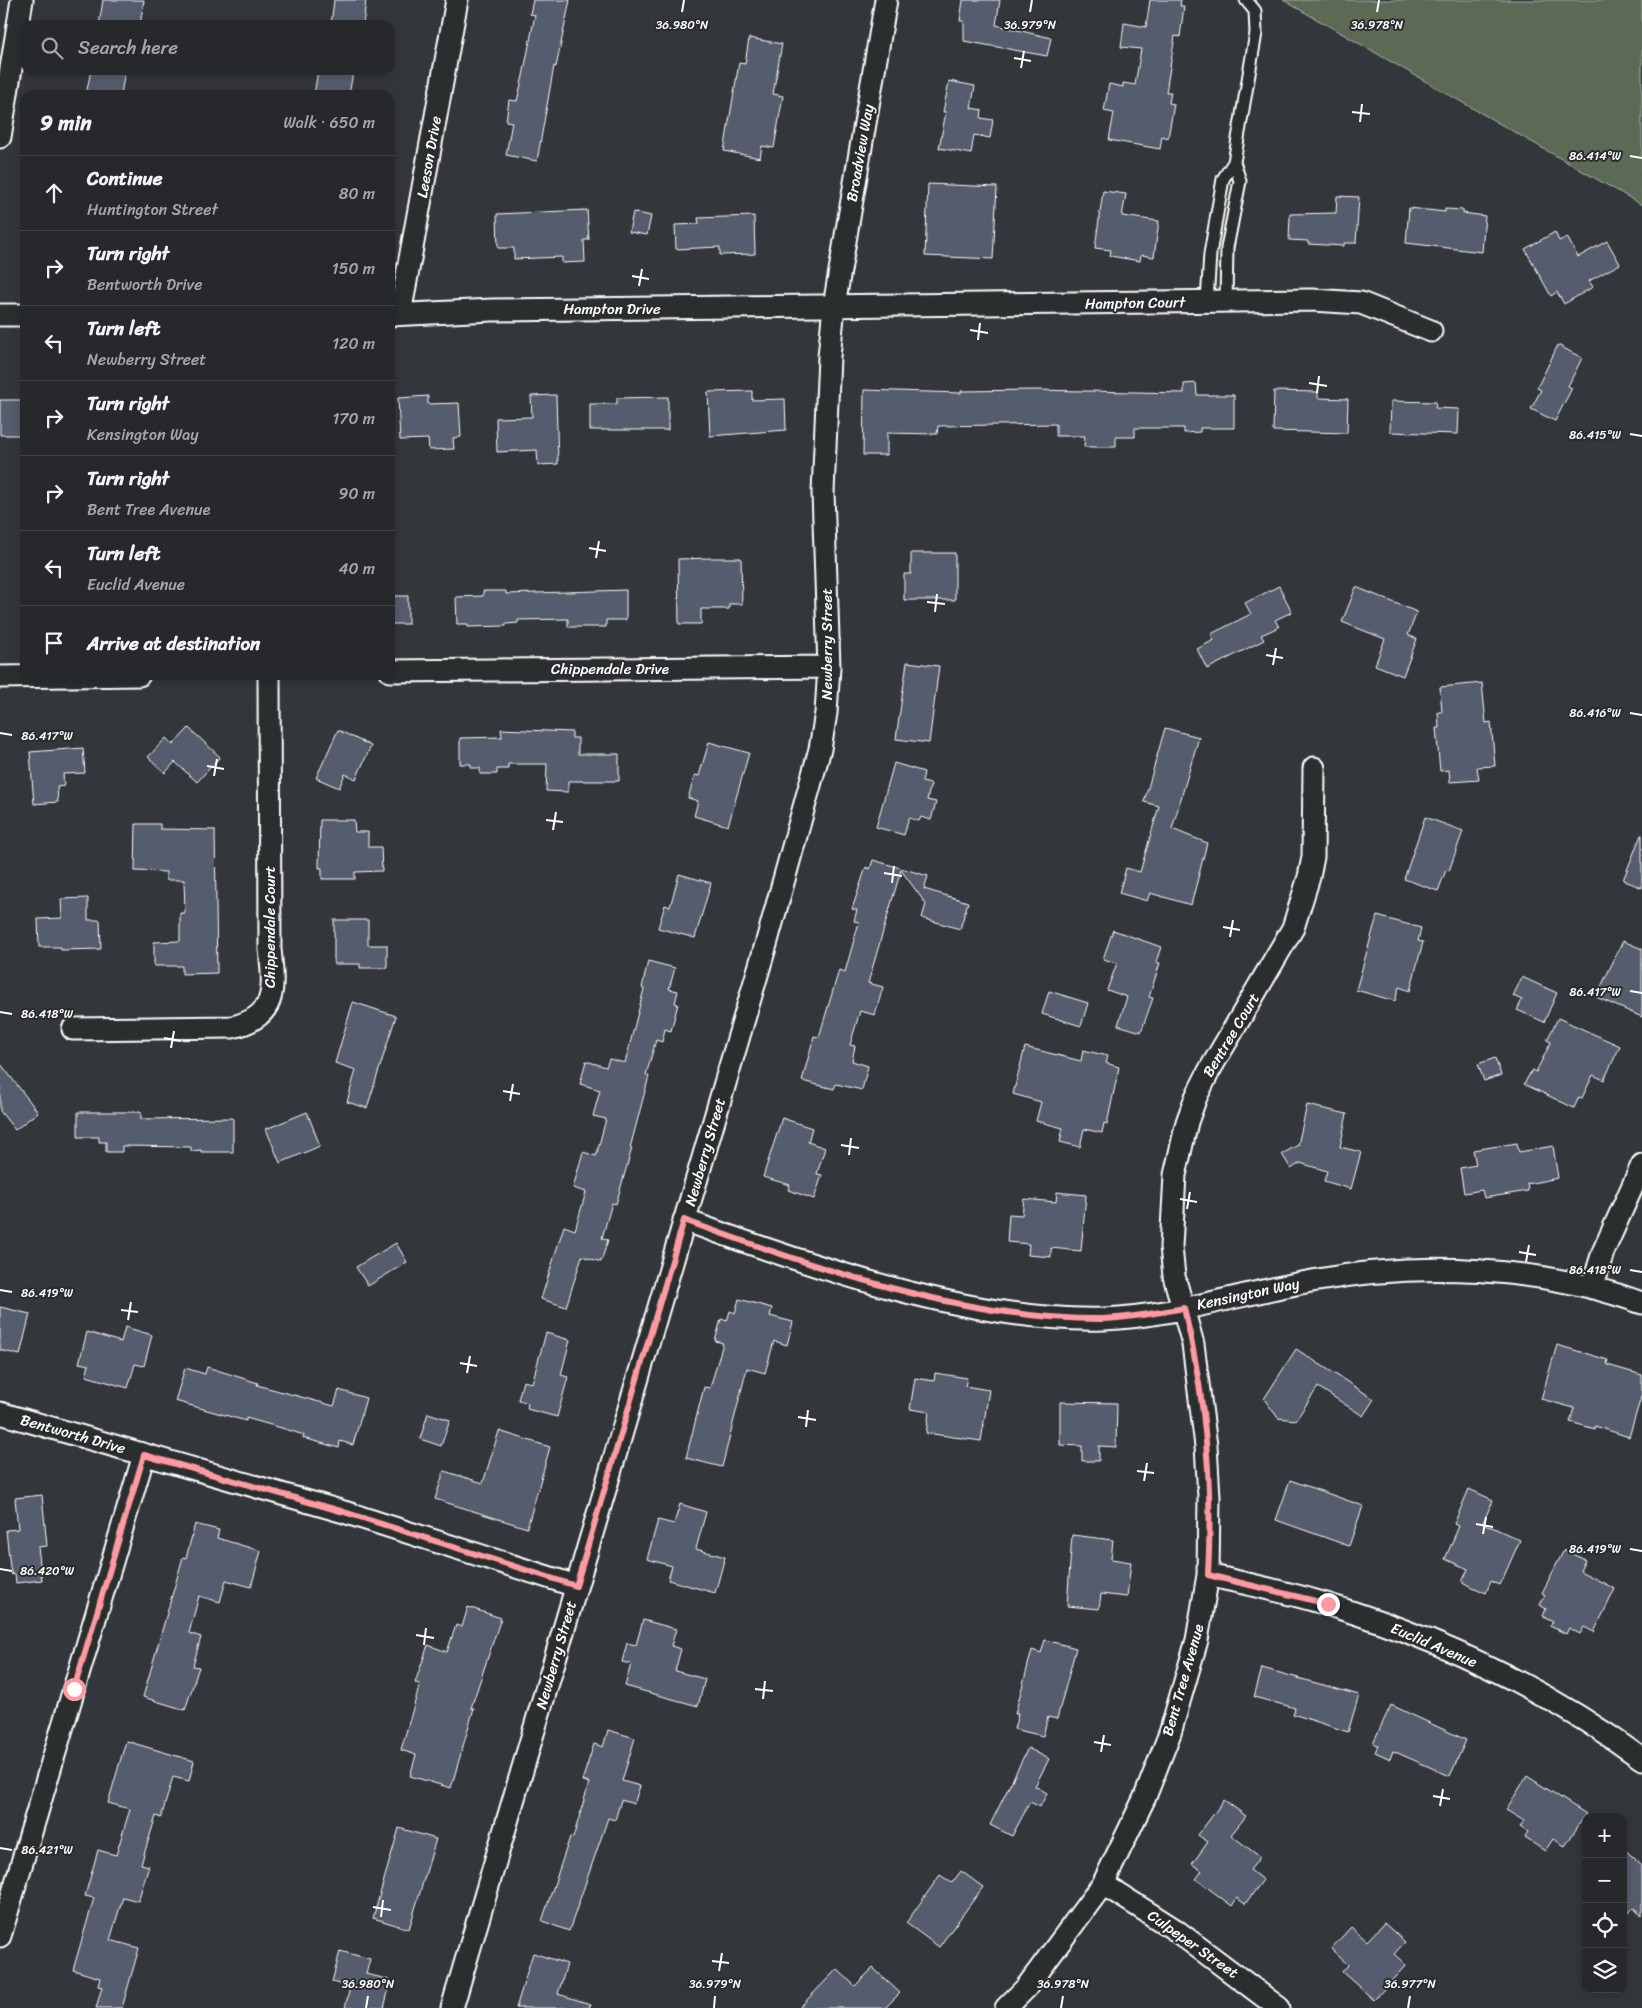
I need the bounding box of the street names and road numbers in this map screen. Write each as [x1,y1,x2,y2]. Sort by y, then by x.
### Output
street label: Broadview Way [839,102,881,204]
street label: Leeson Drive [409,114,449,200]
street label: Hampton Court [1085,289,1186,317]
street label: Hampton Drive [563,296,661,322]
street label: Newberry Street [814,588,840,700]
street label: Chippendale Drive [551,656,669,682]
street label: Chippendale Court [257,866,283,988]
street label: Bentree Court [1196,987,1267,1082]
street label: Newberry Street [677,1094,733,1209]
street label: Kensington Way [1194,1270,1302,1318]
street label: Bentworth Drive [17,1407,129,1461]
street label: Newberry Street [528,1597,584,1712]
street label: Euclid Avenue [1387,1615,1482,1675]
street label: Bent Tree Avenue [1155,1621,1211,1739]
street label: Culpeper Street [1142,1903,1244,1985]

